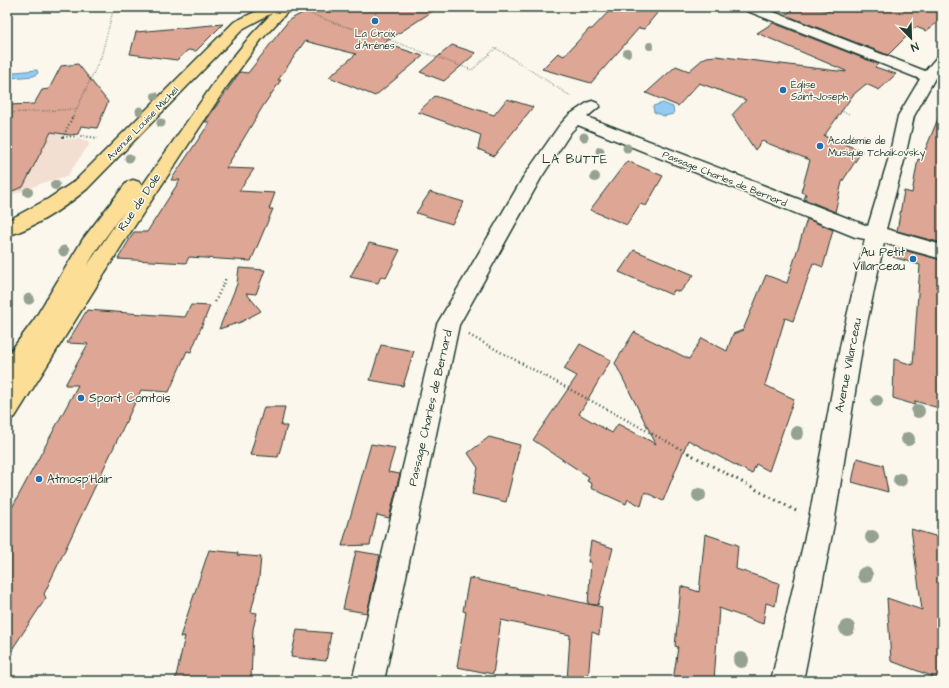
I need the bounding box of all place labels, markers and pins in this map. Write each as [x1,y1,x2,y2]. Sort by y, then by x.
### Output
marker: La Croix d'Arènes [370,16,380,26]
place label: La Croix d'Arènes [355,27,396,53]
place label: Église Saint-Joseph [791,78,848,104]
marker: Église Saint-Joseph [778,85,788,95]
place label: Académie de Musique Tchaikovsky [828,134,926,161]
marker: Académie de Musique Tchaikovsky [815,141,825,151]
place label: Au Petit Villarceau [853,244,905,275]
marker: Au Petit Villarceau [908,254,918,264]
place label: Sport Comtois [89,390,170,407]
marker: Sport Comtois [76,393,86,403]
place label: Atmosp'Hair [47,471,112,488]
marker: Atmosp'Hair [34,474,44,484]

